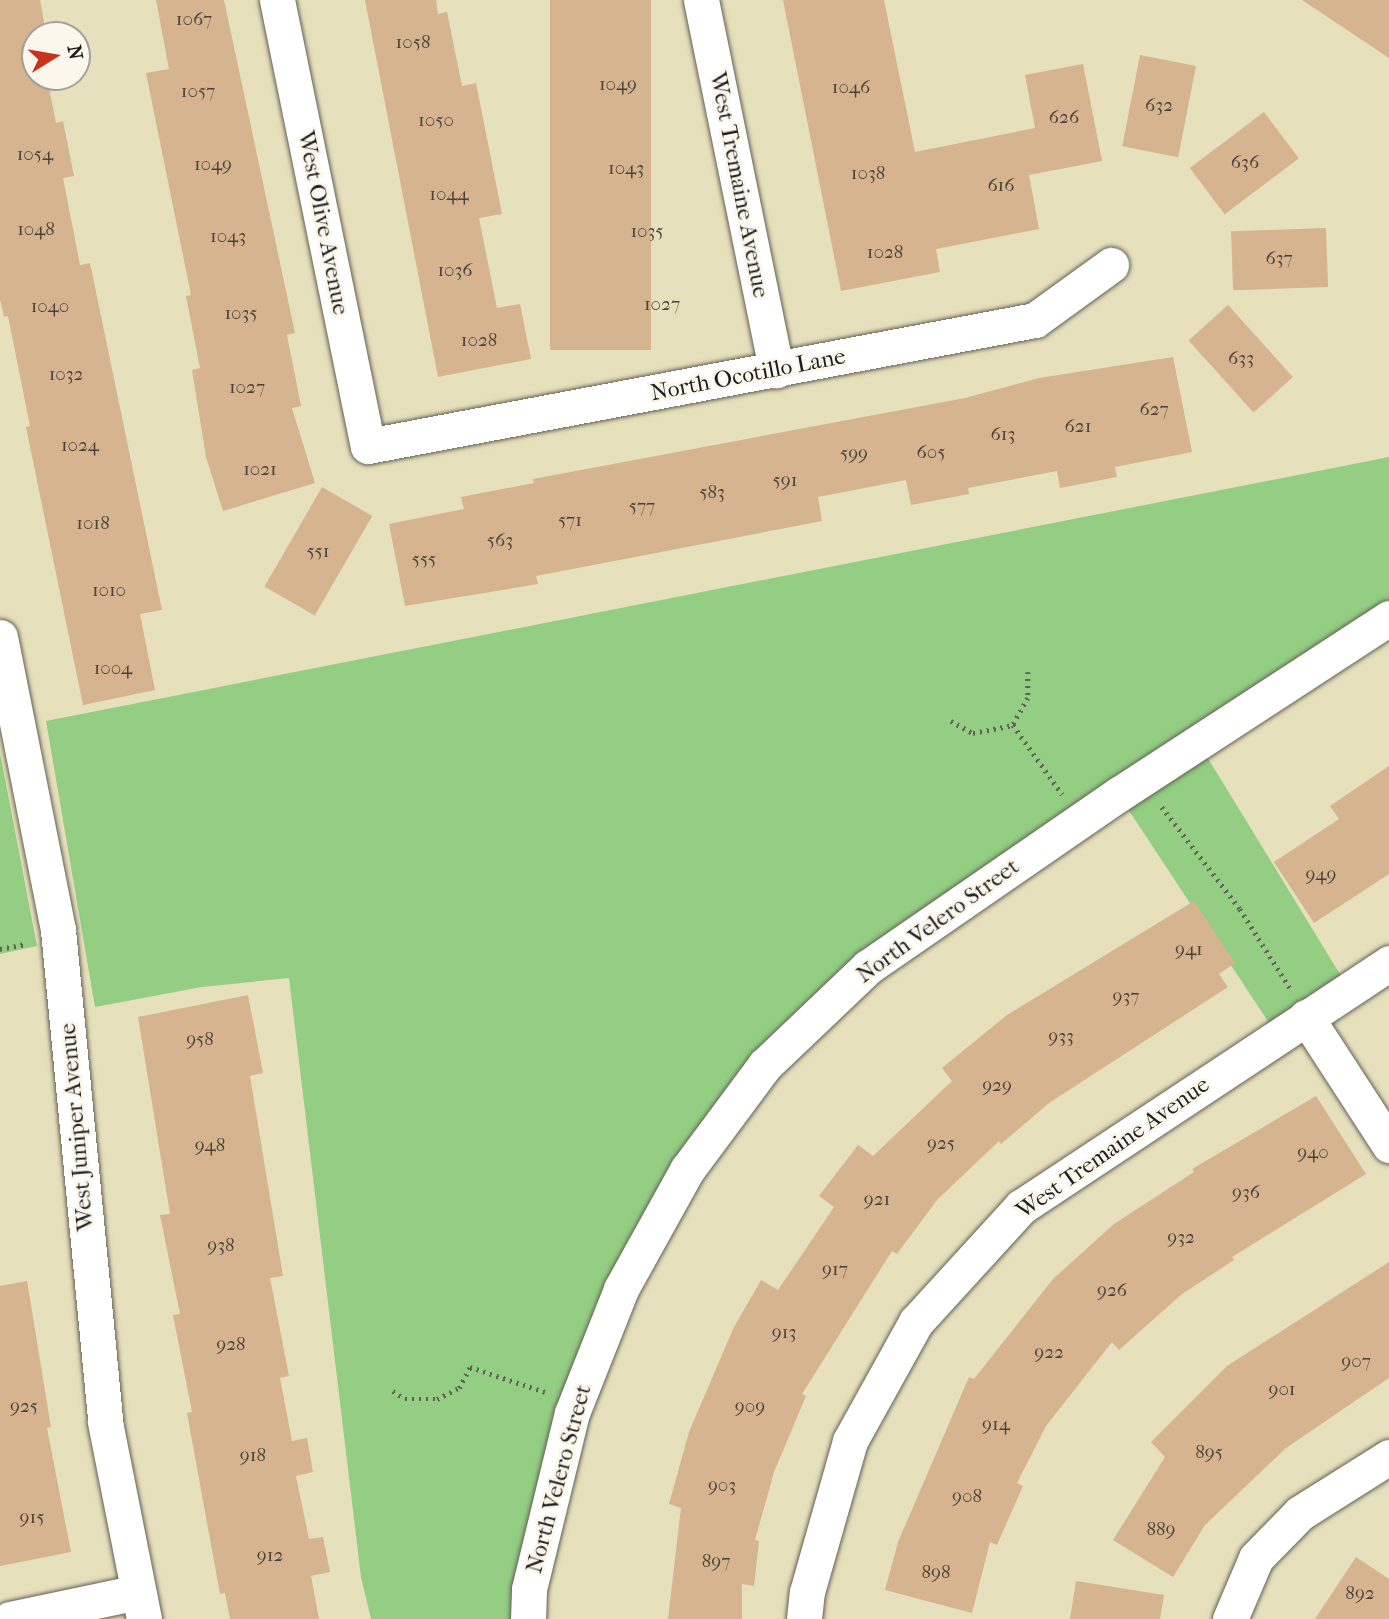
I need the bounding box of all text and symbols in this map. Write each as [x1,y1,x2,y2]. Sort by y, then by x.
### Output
house number: 1067 [176,9,212,31]
north arrow [21,21,91,91]
house number: 1058 [396,32,430,54]
text: N [62,43,87,62]
street label: West Tremaine Avenue [704,70,774,300]
house number: 1049 [599,74,637,96]
house number: 1046 [832,77,870,99]
house number: 1057 [181,81,215,103]
house number: 632 [1145,95,1173,117]
house number: 626 [1049,107,1079,129]
house number: 1050 [418,110,454,132]
street label: West Olive Avenue [292,129,354,317]
house number: 1054 [17,144,53,166]
house number: 636 [1231,152,1259,174]
house number: 1049 [194,154,232,176]
house number: 1043 [608,158,644,180]
house number: 1038 [851,163,885,185]
house number: 616 [987,175,1015,197]
house number: 1044 [429,184,469,206]
house number: 1048 [17,219,55,241]
house number: 1035 [630,221,664,243]
house number: 1043 [210,226,246,248]
house number: 1028 [867,242,903,264]
house number: 637 [1265,248,1293,270]
house number: 1036 [437,260,473,282]
house number: 1027 [644,294,680,316]
house number: 1040 [31,296,69,318]
house number: 1035 [224,303,258,325]
house number: 1028 [461,330,497,352]
street label: North Ocotillo Lane [648,343,848,407]
house number: 633 [1228,348,1254,370]
house number: 1032 [49,364,83,386]
house number: 1027 [229,377,265,399]
house number: 627 [1139,399,1169,421]
house number: 621 [1065,416,1091,438]
house number: 613 [991,424,1015,446]
house number: 1024 [61,435,99,457]
house number: 605 [917,442,945,464]
house number: 599 [840,443,868,465]
house number: 1021 [243,459,277,481]
house number: 591 [773,470,797,492]
house number: 583 [699,482,725,504]
house number: 577 [629,496,655,518]
house number: 571 [558,510,582,532]
house number: 1018 [76,513,110,535]
house number: 563 [487,530,513,552]
house number: 551 [306,541,330,563]
house number: 555 [412,549,436,571]
house number: 1010 [92,580,126,602]
house number: 1004 [94,658,132,680]
street label: North Velero Street [851,853,1025,989]
house number: 949 [1306,864,1336,886]
house number: 941 [1175,939,1203,961]
house number: 937 [1113,986,1139,1008]
street label: West Juniper Avenue [54,1022,100,1232]
house number: 933 [1048,1026,1074,1048]
house number: 958 [186,1029,214,1051]
street label: West Tremaine Avenue [1011,1071,1215,1225]
house number: 929 [982,1075,1012,1097]
house number: 925 [927,1133,955,1155]
house number: 948 [195,1135,225,1157]
house number: 940 [1297,1142,1329,1164]
house number: 936 [1232,1182,1260,1204]
house number: 921 [864,1189,890,1211]
house number: 932 [1167,1227,1195,1249]
house number: 938 [207,1235,235,1257]
house number: 917 [822,1259,848,1281]
house number: 926 [1097,1280,1127,1302]
house number: 913 [772,1322,796,1344]
house number: 928 [216,1334,246,1356]
house number: 922 [1034,1342,1064,1364]
house number: 907 [1341,1351,1371,1373]
house number: 901 [1268,1379,1296,1401]
street label: North Velero Street [521,1382,597,1576]
house number: 925 [10,1396,38,1418]
house number: 909 [735,1396,765,1418]
house number: 914 [982,1414,1010,1436]
house number: 895 [1195,1442,1223,1464]
house number: 918 [240,1445,266,1467]
house number: 903 [708,1475,736,1497]
house number: 908 [952,1486,982,1508]
house number: 915 [20,1507,44,1529]
house number: 889 [1146,1519,1176,1541]
house number: 912 [257,1545,283,1567]
house number: 897 [702,1551,730,1573]
house number: 898 [921,1562,951,1584]
house number: 892 [1345,1583,1375,1605]

